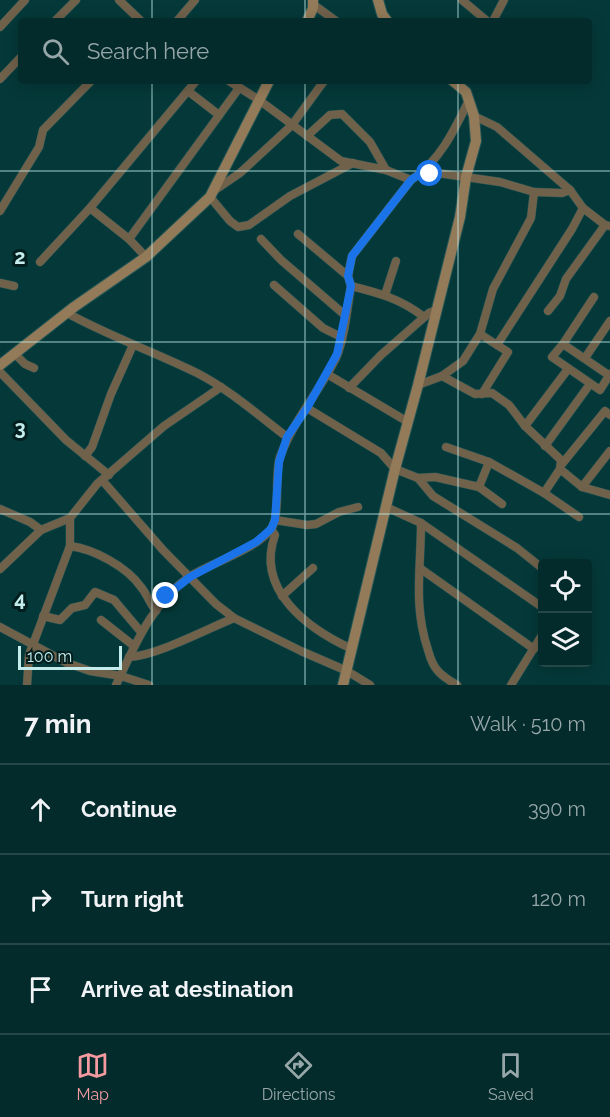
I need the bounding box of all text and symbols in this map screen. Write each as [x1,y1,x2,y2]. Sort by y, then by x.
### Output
search box [18,18,592,84]
icon: search [39,35,72,68]
text: Search here [87,38,209,64]
route start [416,160,442,186]
text: 2 [14,245,26,269]
text: 3 [14,416,26,440]
map controls [538,559,592,667]
button: locate [538,559,592,613]
route end [152,582,178,608]
text: 4 [14,587,26,611]
button: layers [538,613,592,667]
scale bar [18,643,122,670]
text: 100 m [27,647,72,666]
text: 7 min [24,709,91,739]
text: Walk · 510 m [470,712,586,736]
icon: ahead [24,793,57,826]
text: Continue [81,796,177,822]
text: 390 m [528,797,586,821]
icon: right [24,883,57,916]
text: Turn right [81,886,184,912]
text: 120 m [531,887,586,911]
icon: arrive [24,973,57,1006]
text: Arrive at destination [81,976,294,1002]
tab: Map [76,1049,109,1104]
tab: Directions [262,1049,336,1104]
tab: Saved [488,1049,534,1104]

